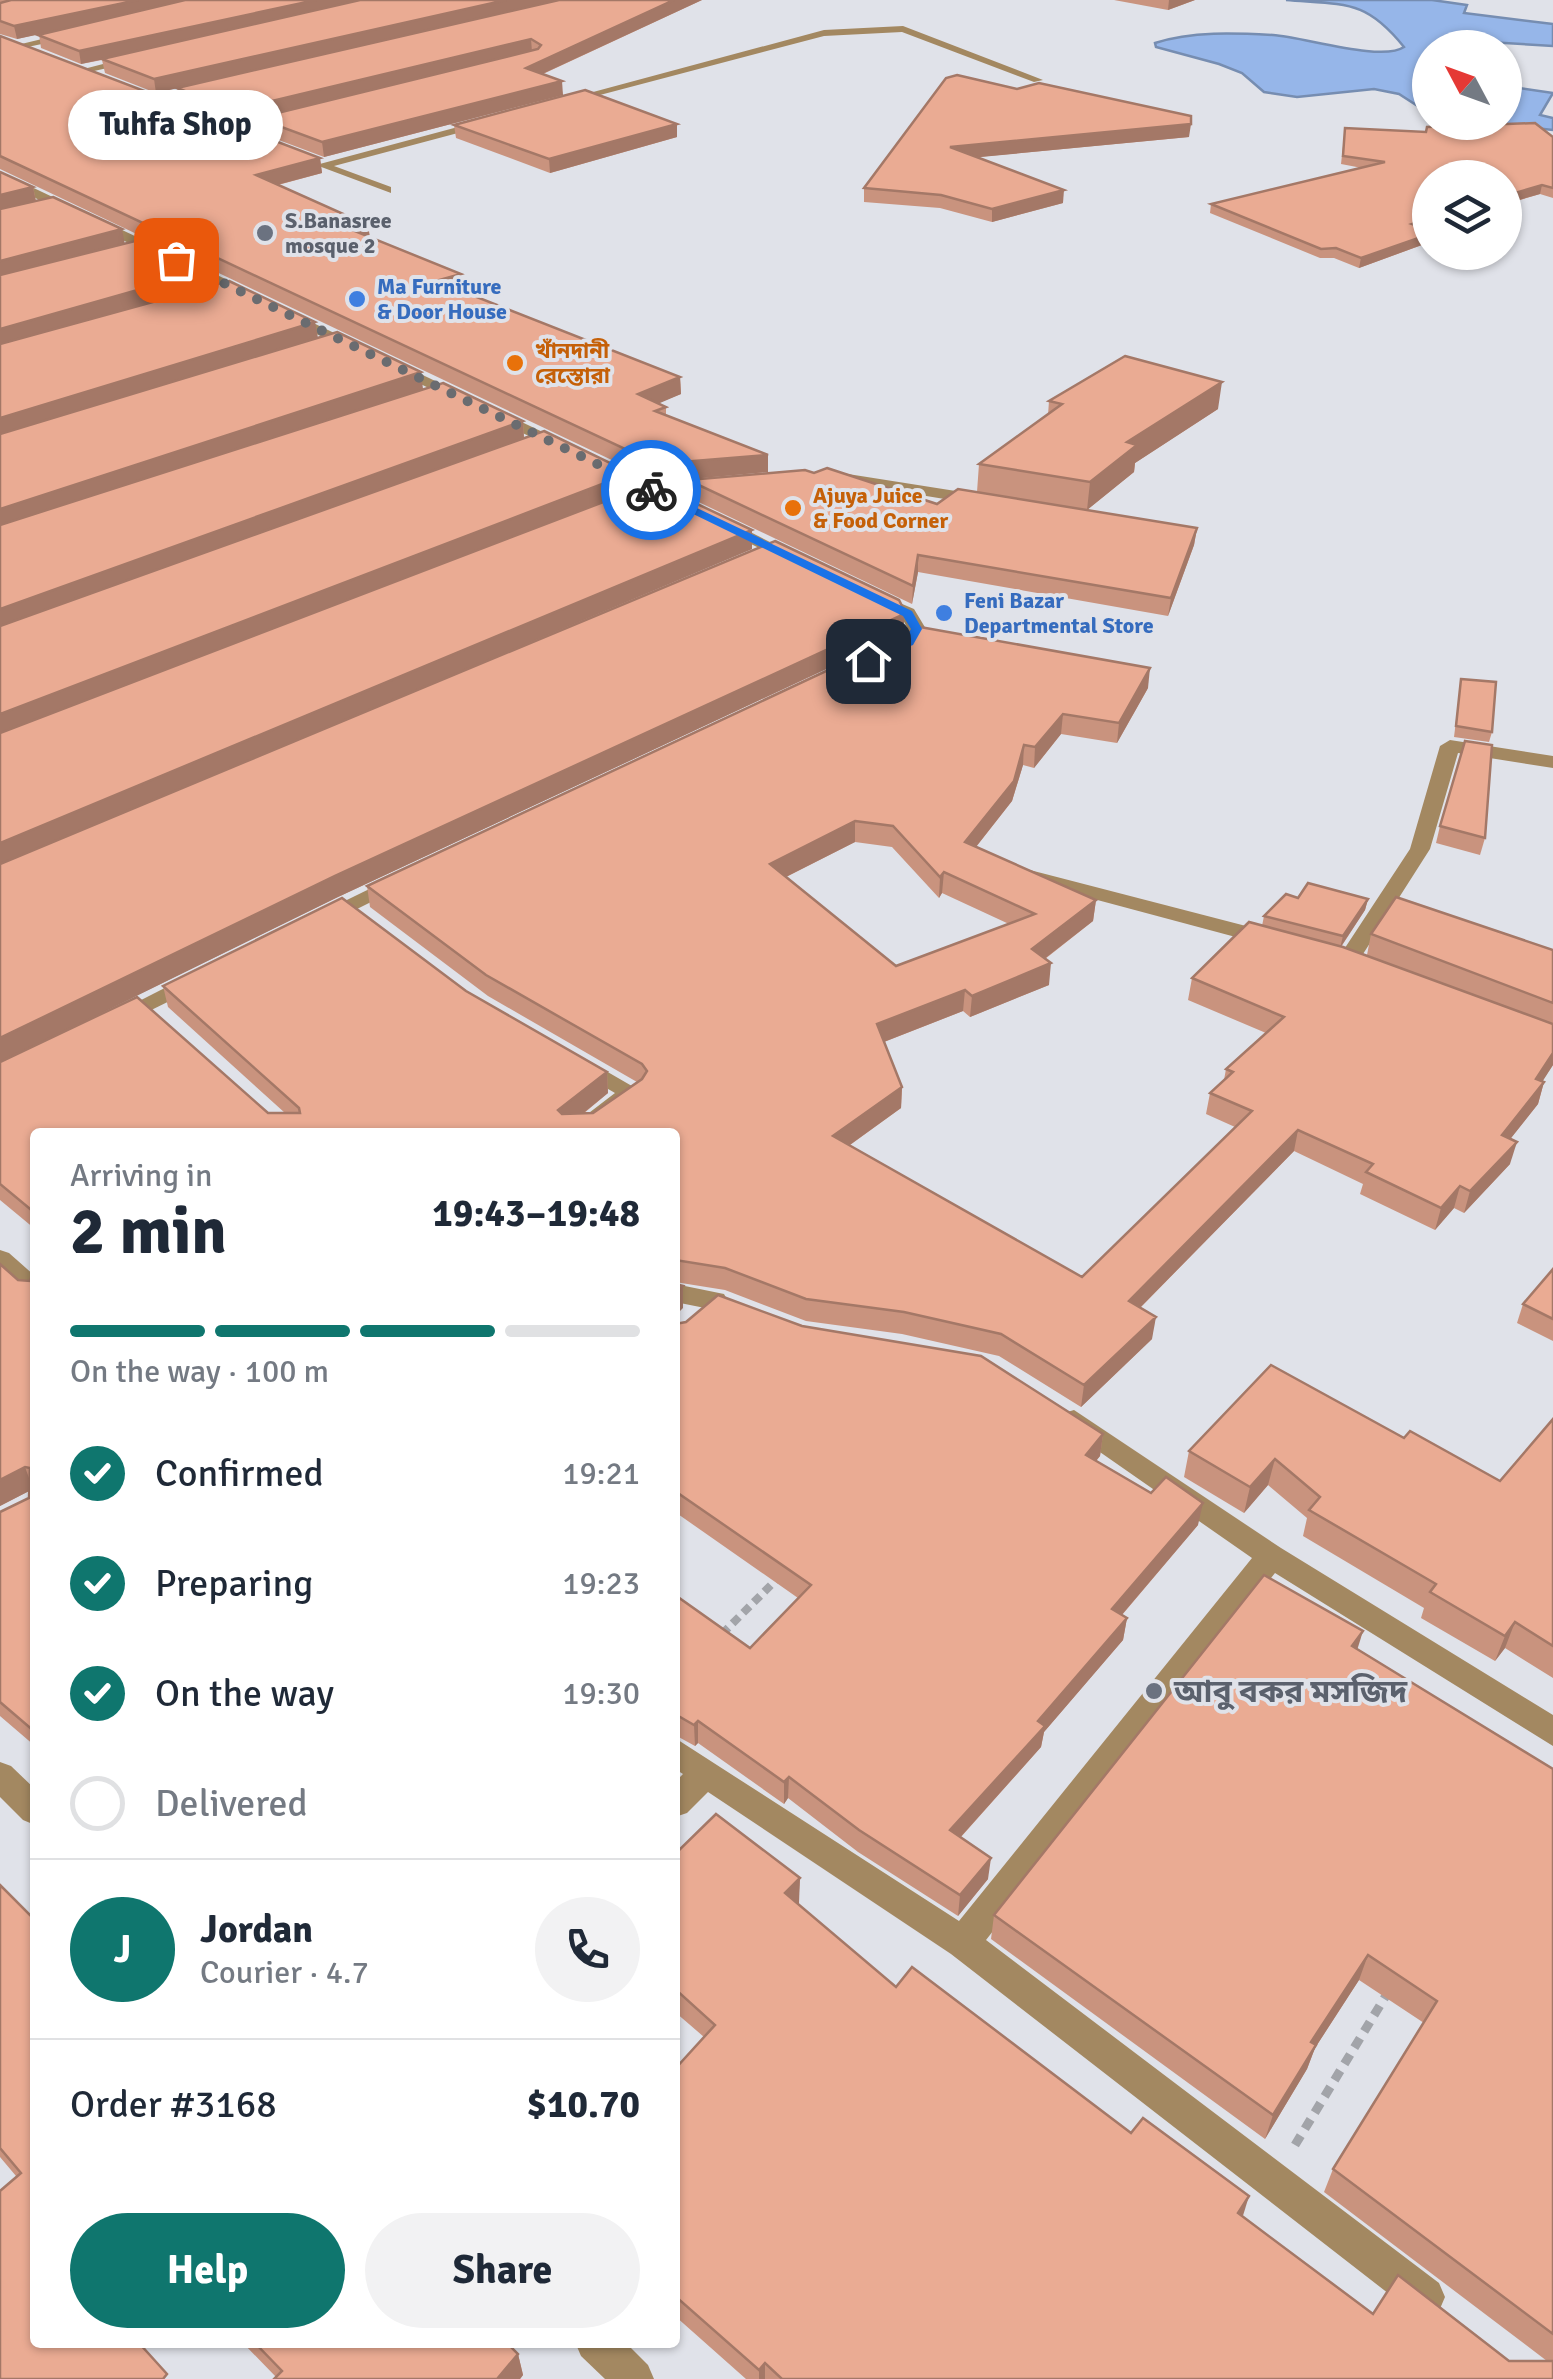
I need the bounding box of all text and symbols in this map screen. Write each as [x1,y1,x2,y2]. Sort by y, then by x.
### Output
north arrow [1412,30,1522,140]
map controls [1412,30,1522,270]
callout: Tuhfa Shop [69,90,284,160]
text: Tuhfa Shop [99,105,252,144]
button: layers [1412,160,1522,270]
place label: S.Banasree mosque 2 [285,207,392,259]
pin [134,218,219,303]
marker: S.Banasree mosque 2 [254,222,276,244]
icon: bag [149,233,204,288]
place label: Ma Furniture & Door House [377,273,507,325]
marker: Ma Furniture & Door House [346,288,368,310]
place label: খাঁনদানী রেস্তোরা [535,337,611,389]
marker: খাঁনদানী রেস্তোরা [504,352,526,374]
courier [601,440,701,540]
icon: bike [624,463,679,518]
place label: Ajuya Juice & Food Corner [813,482,948,534]
marker: Ajuya Juice & Food Corner [782,497,804,519]
place label: Feni Bazar Departmental Store [964,587,1154,639]
marker: Feni Bazar Departmental Store [933,602,955,624]
pin [826,619,911,704]
icon: home [841,634,896,689]
text: Arriving in [70,1156,212,1195]
text: 19:43–19:48 [432,1190,640,1237]
text: 2 min [70,1192,227,1272]
text: On the way · 100 m [70,1352,329,1391]
icon: check [70,1446,125,1501]
text: Confirmed [155,1450,324,1497]
text: 19:21 [562,1454,640,1493]
icon: check [70,1556,125,1611]
text: Preparing [155,1560,313,1607]
text: 19:23 [562,1564,640,1603]
icon: check [70,1666,125,1721]
text: On the way [155,1670,334,1717]
place label: আবু বকর মসজিদ [1173,1672,1408,1711]
text: 19:30 [562,1674,640,1713]
marker: আবু বকর মসজিদ [1143,1680,1165,1702]
text: Delivered [155,1780,308,1827]
button: phone [535,1897,640,2002]
text: Jordan [200,1906,313,1953]
text: J [114,1926,131,1973]
text: Courier · 4.7 [200,1953,369,1992]
text: Order #3168 [70,2081,277,2128]
text: $10.70 [527,2081,640,2128]
button: Help [70,2213,345,2328]
button: Share [365,2213,640,2328]

